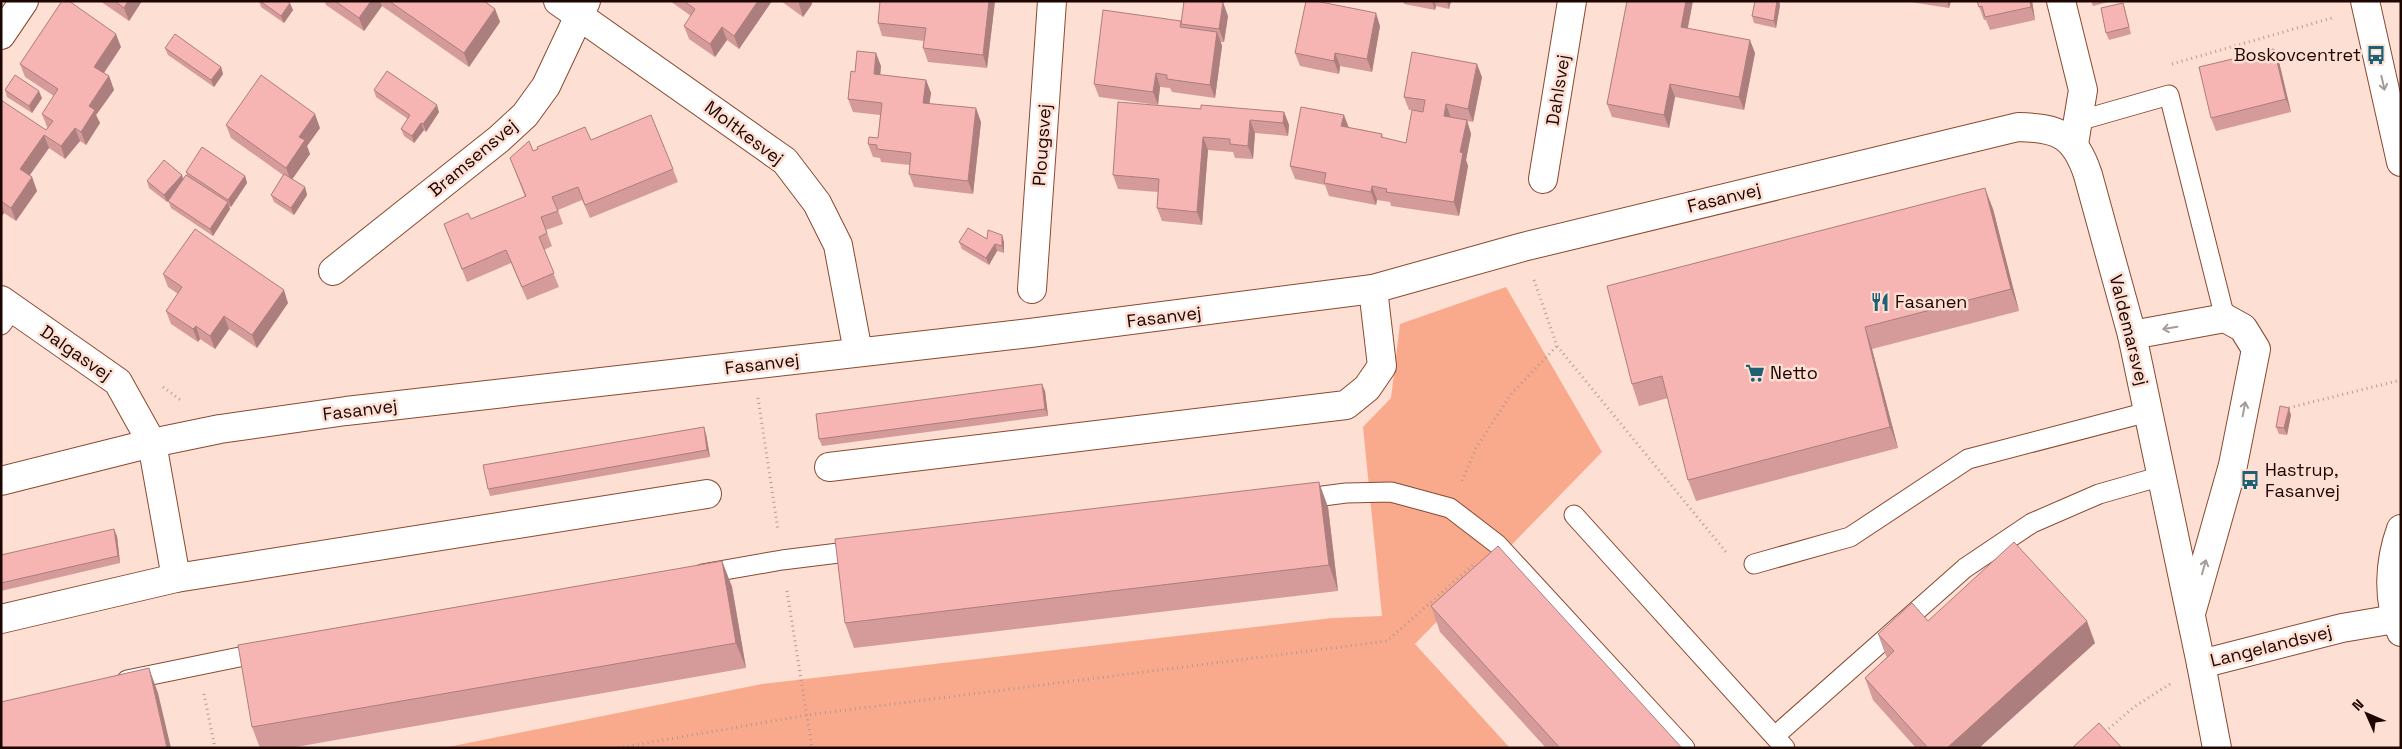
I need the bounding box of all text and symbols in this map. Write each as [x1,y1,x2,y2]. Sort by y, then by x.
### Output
place label: Boskovcentret [2234,43,2361,66]
bus stop icon: Boskovcentret [2365,44,2387,66]
street label: Dahlsvej [1541,53,1574,127]
one-way arrow [2379,75,2388,91]
street label: Moltkesvej [700,95,788,170]
street label: Plougsvej [1027,103,1056,187]
street label: Bramsensvej [424,114,522,201]
street label: Fasanvej [1685,177,1763,218]
street label: Valdemarsvej [2105,272,2154,388]
place label: Fasanen [1895,290,1967,313]
restaurant icon: Fasanen [1869,291,1891,313]
street label: Fasanvej [1125,301,1202,332]
street label: Dalgasvej [36,320,117,386]
one-way arrow [2162,324,2178,334]
street label: Fasanvej [723,348,800,379]
place label: Netto [1770,361,1818,384]
supermarket icon: Netto [1744,362,1766,384]
street label: Fasanvej [321,394,398,425]
one-way arrow [2240,402,2250,418]
place label: Hastrup, Fasanvej [2265,458,2340,502]
bus stop icon: Hastrup, Fasanvej [2239,469,2261,491]
one-way arrow [2200,559,2210,575]
street label: Langelandsvej [2208,619,2334,672]
north arrow [2342,689,2392,739]
text: N [2348,695,2367,714]

